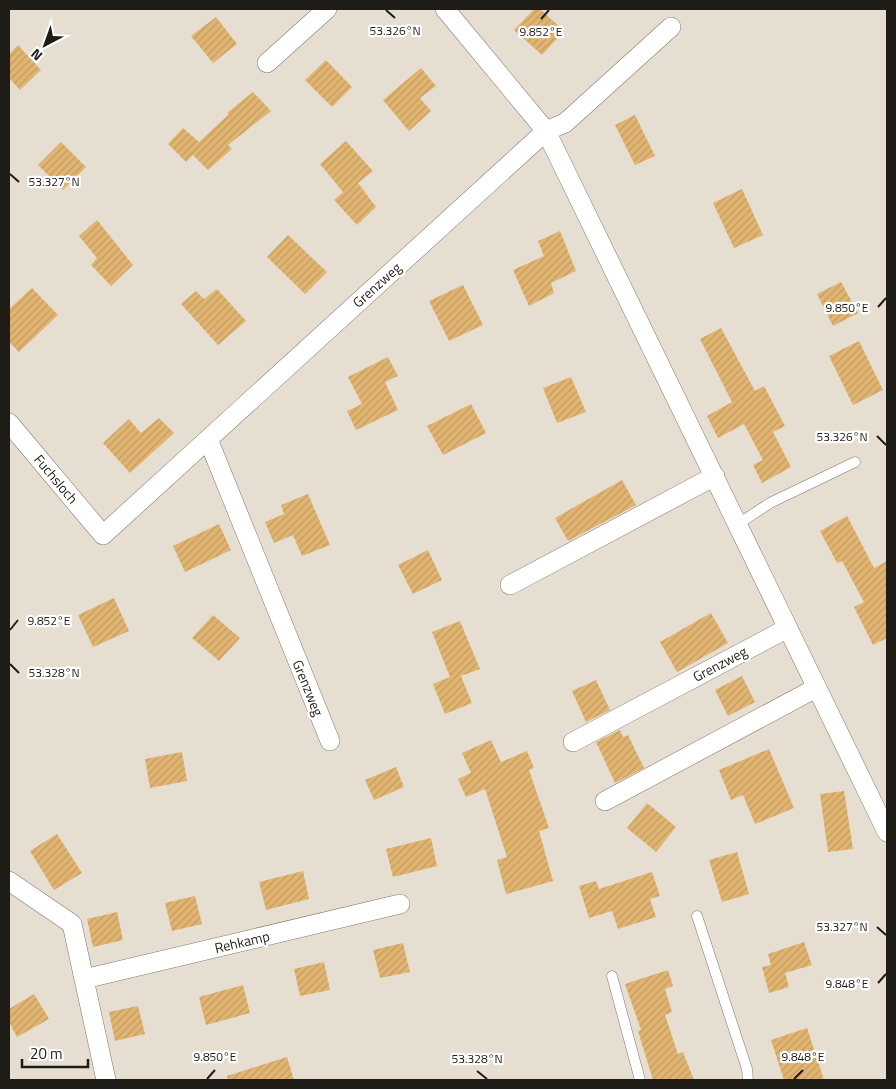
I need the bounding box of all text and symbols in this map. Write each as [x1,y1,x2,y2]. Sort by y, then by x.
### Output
north arrow [20,20,70,70]
text: 53.326°N [369,21,421,40]
text: 9.852°E [520,22,563,41]
text: N [26,44,47,66]
text: 53.327°N [28,172,80,191]
street label: Grenzweg [348,257,406,312]
text: 9.850°E [826,298,869,317]
text: 53.326°N [816,427,868,446]
street label: Fuchsloch [29,449,83,508]
text: 9.852°E [28,611,71,630]
street label: Grenzweg [689,640,751,687]
street label: Grenzweg [288,656,329,719]
text: 53.328°N [28,663,80,682]
text: 53.327°N [816,917,868,936]
street label: Rehkamp [212,925,271,958]
text: 9.848°E [826,974,869,993]
scale bar [22,1036,89,1068]
text: 20 m [30,1042,63,1065]
text: 9.850°E [194,1047,237,1066]
text: 9.848°E [782,1047,825,1066]
text: 53.328°N [451,1049,503,1068]

